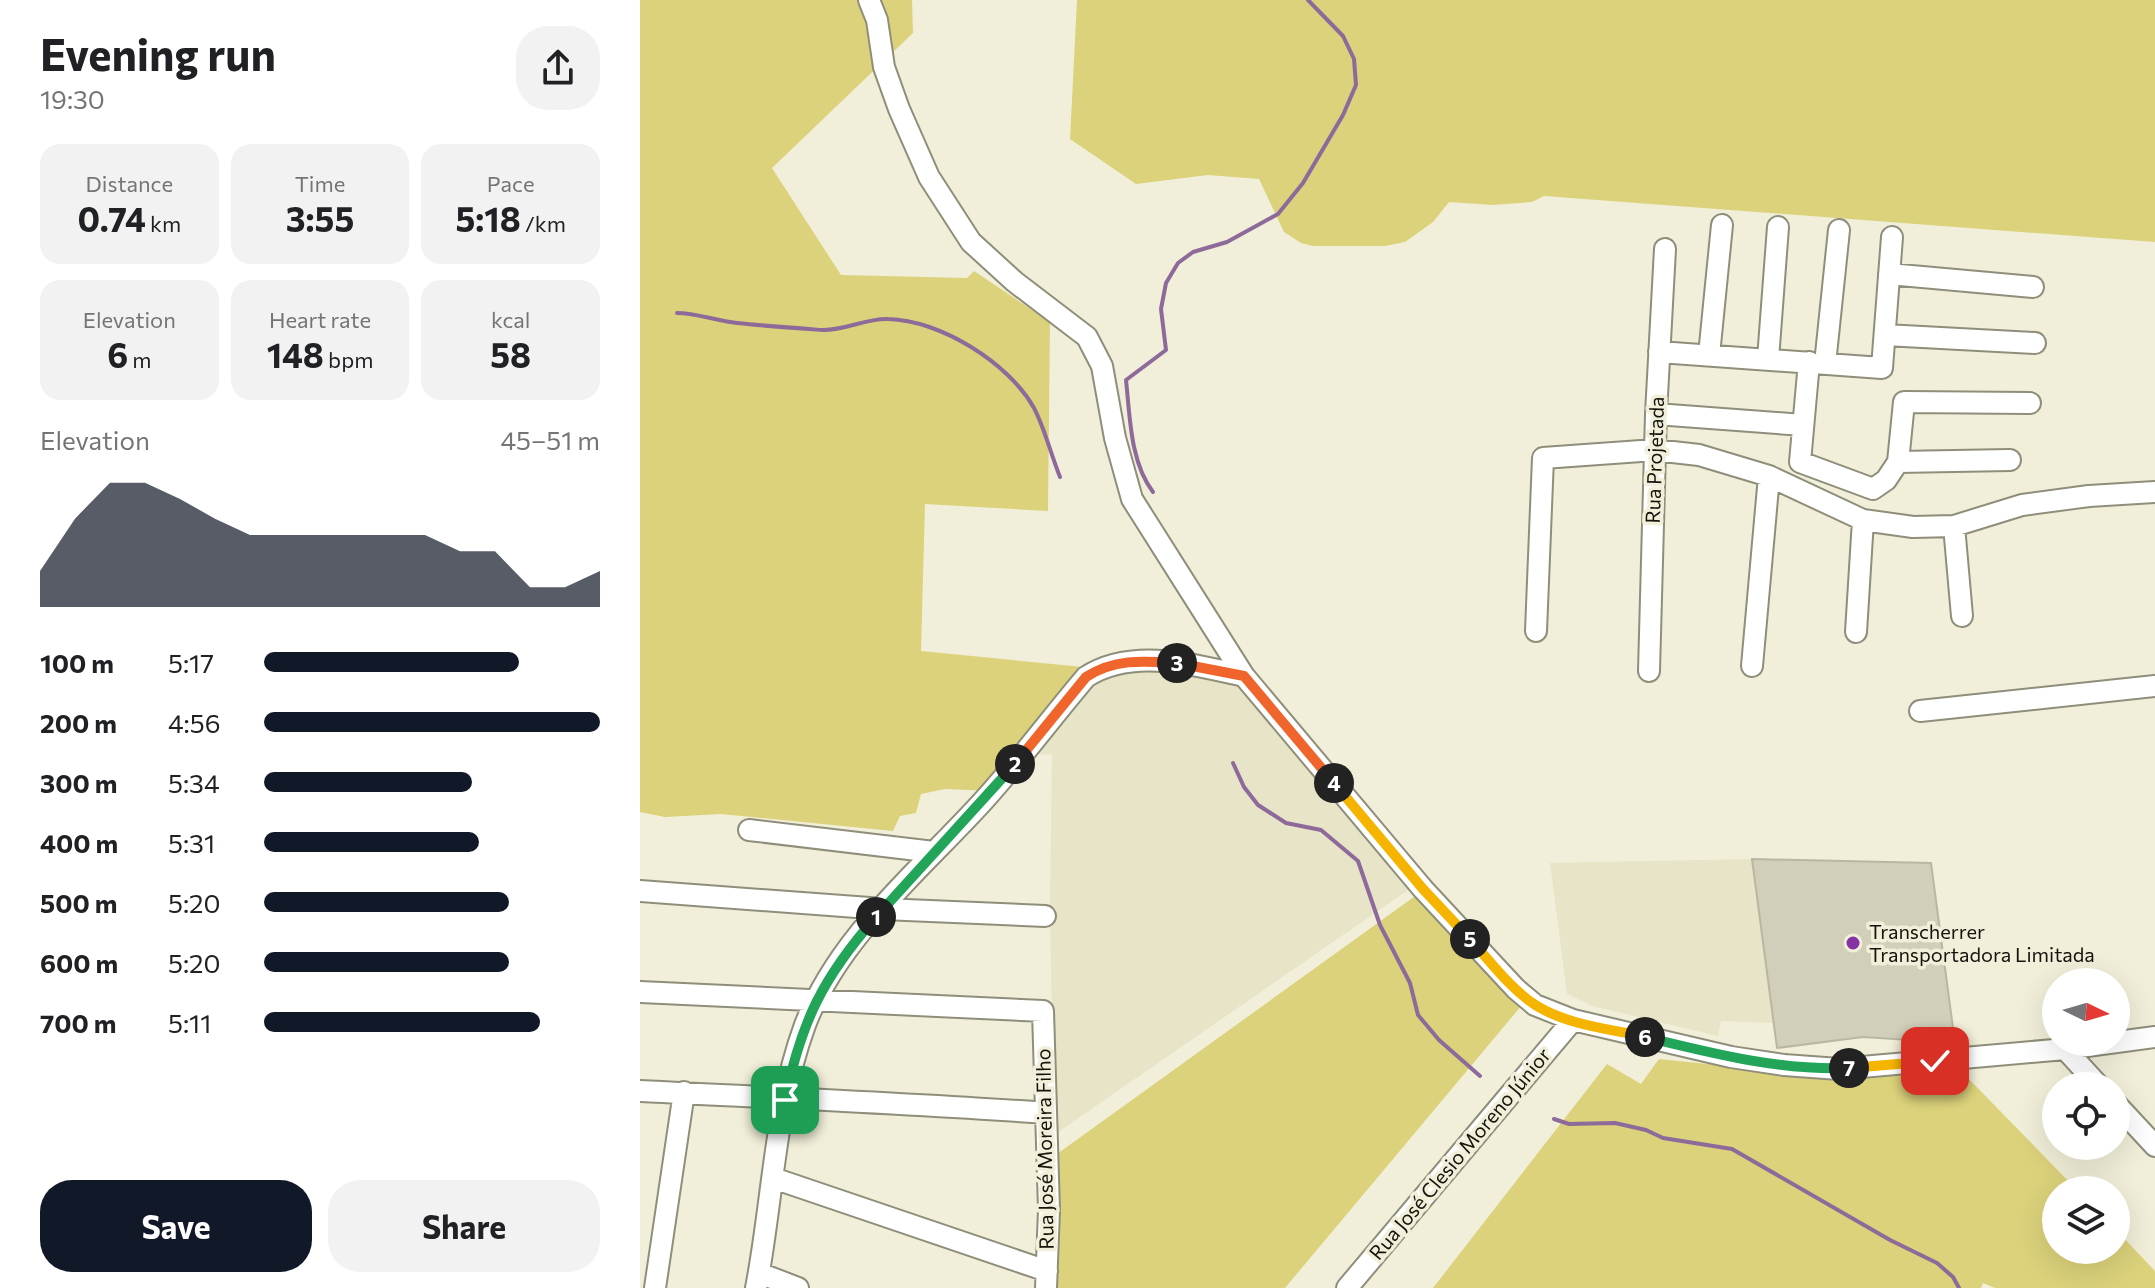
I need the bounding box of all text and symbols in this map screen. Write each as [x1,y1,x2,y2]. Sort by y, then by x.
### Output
text: Evening run [40,26,276,80]
button: share [516,26,600,110]
text: 19:30 [40,83,105,114]
text: Distance [86,170,173,197]
text: Time [295,170,345,197]
text: Pace [487,170,535,197]
text: 0.74 [78,197,146,239]
text: 3:55 [286,197,354,239]
text: 5:18 [455,197,521,239]
text: km [146,210,181,237]
text: /km [521,210,566,237]
text: Elevation [83,306,176,333]
text: Heart rate [269,306,371,333]
text: kcal [491,306,530,333]
text: 6 [107,333,128,375]
text: 148 [267,333,324,375]
text: 58 [490,333,531,375]
text: m [128,346,152,373]
text: bpm [324,346,373,373]
street label: Rua Projetada [1640,396,1668,524]
text: Elevation [40,424,150,455]
text: 45–51 m [500,424,600,455]
pin: 3 [1157,643,1197,683]
text: 100 m [40,647,114,678]
text: 5:17 [168,647,214,678]
text: 3 [1171,649,1183,676]
text: 200 m [40,707,117,738]
text: 4:56 [168,707,220,738]
pin: 2 [995,744,1035,784]
text: 2 [1009,750,1021,777]
pin: 4 [1314,763,1354,803]
text: 300 m [40,767,117,798]
text: 5:34 [168,767,220,798]
text: 4 [1327,769,1341,796]
text: 400 m [40,827,118,858]
text: 5:31 [168,827,215,858]
text: 500 m [40,887,117,918]
text: 5:20 [168,887,220,918]
pin: 1 [856,897,896,937]
text: 1 [871,903,881,930]
pin: 5 [1450,919,1490,959]
place label: Transcherrer Transportadora Limitada [1869,919,2095,966]
text: 5 [1464,925,1476,952]
marker: Transcherrer Transportadora Limitada [1844,934,1862,952]
text: 600 m [40,947,118,978]
text: 5:20 [168,947,220,978]
north arrow [2042,968,2130,1056]
map controls [2042,968,2130,1264]
text: 700 m [40,1007,116,1038]
text: 5:11 [168,1007,211,1038]
pin: 6 [1625,1017,1665,1057]
text: 6 [1638,1023,1652,1050]
pin [1901,1027,1969,1095]
icon: check [1913,1039,1957,1083]
street label: Rua José Clesio Moreno Júnior [1364,1043,1555,1264]
street label: Rua José Moreira Filho [1030,1048,1058,1250]
pin: 7 [1829,1048,1869,1088]
text: 7 [1843,1054,1855,1081]
pin [751,1066,819,1134]
button: locate [2042,1072,2130,1160]
icon: arrive [763,1078,807,1122]
button: layers [2042,1176,2130,1264]
button: Save [40,1180,312,1272]
button: Share [328,1180,600,1272]

